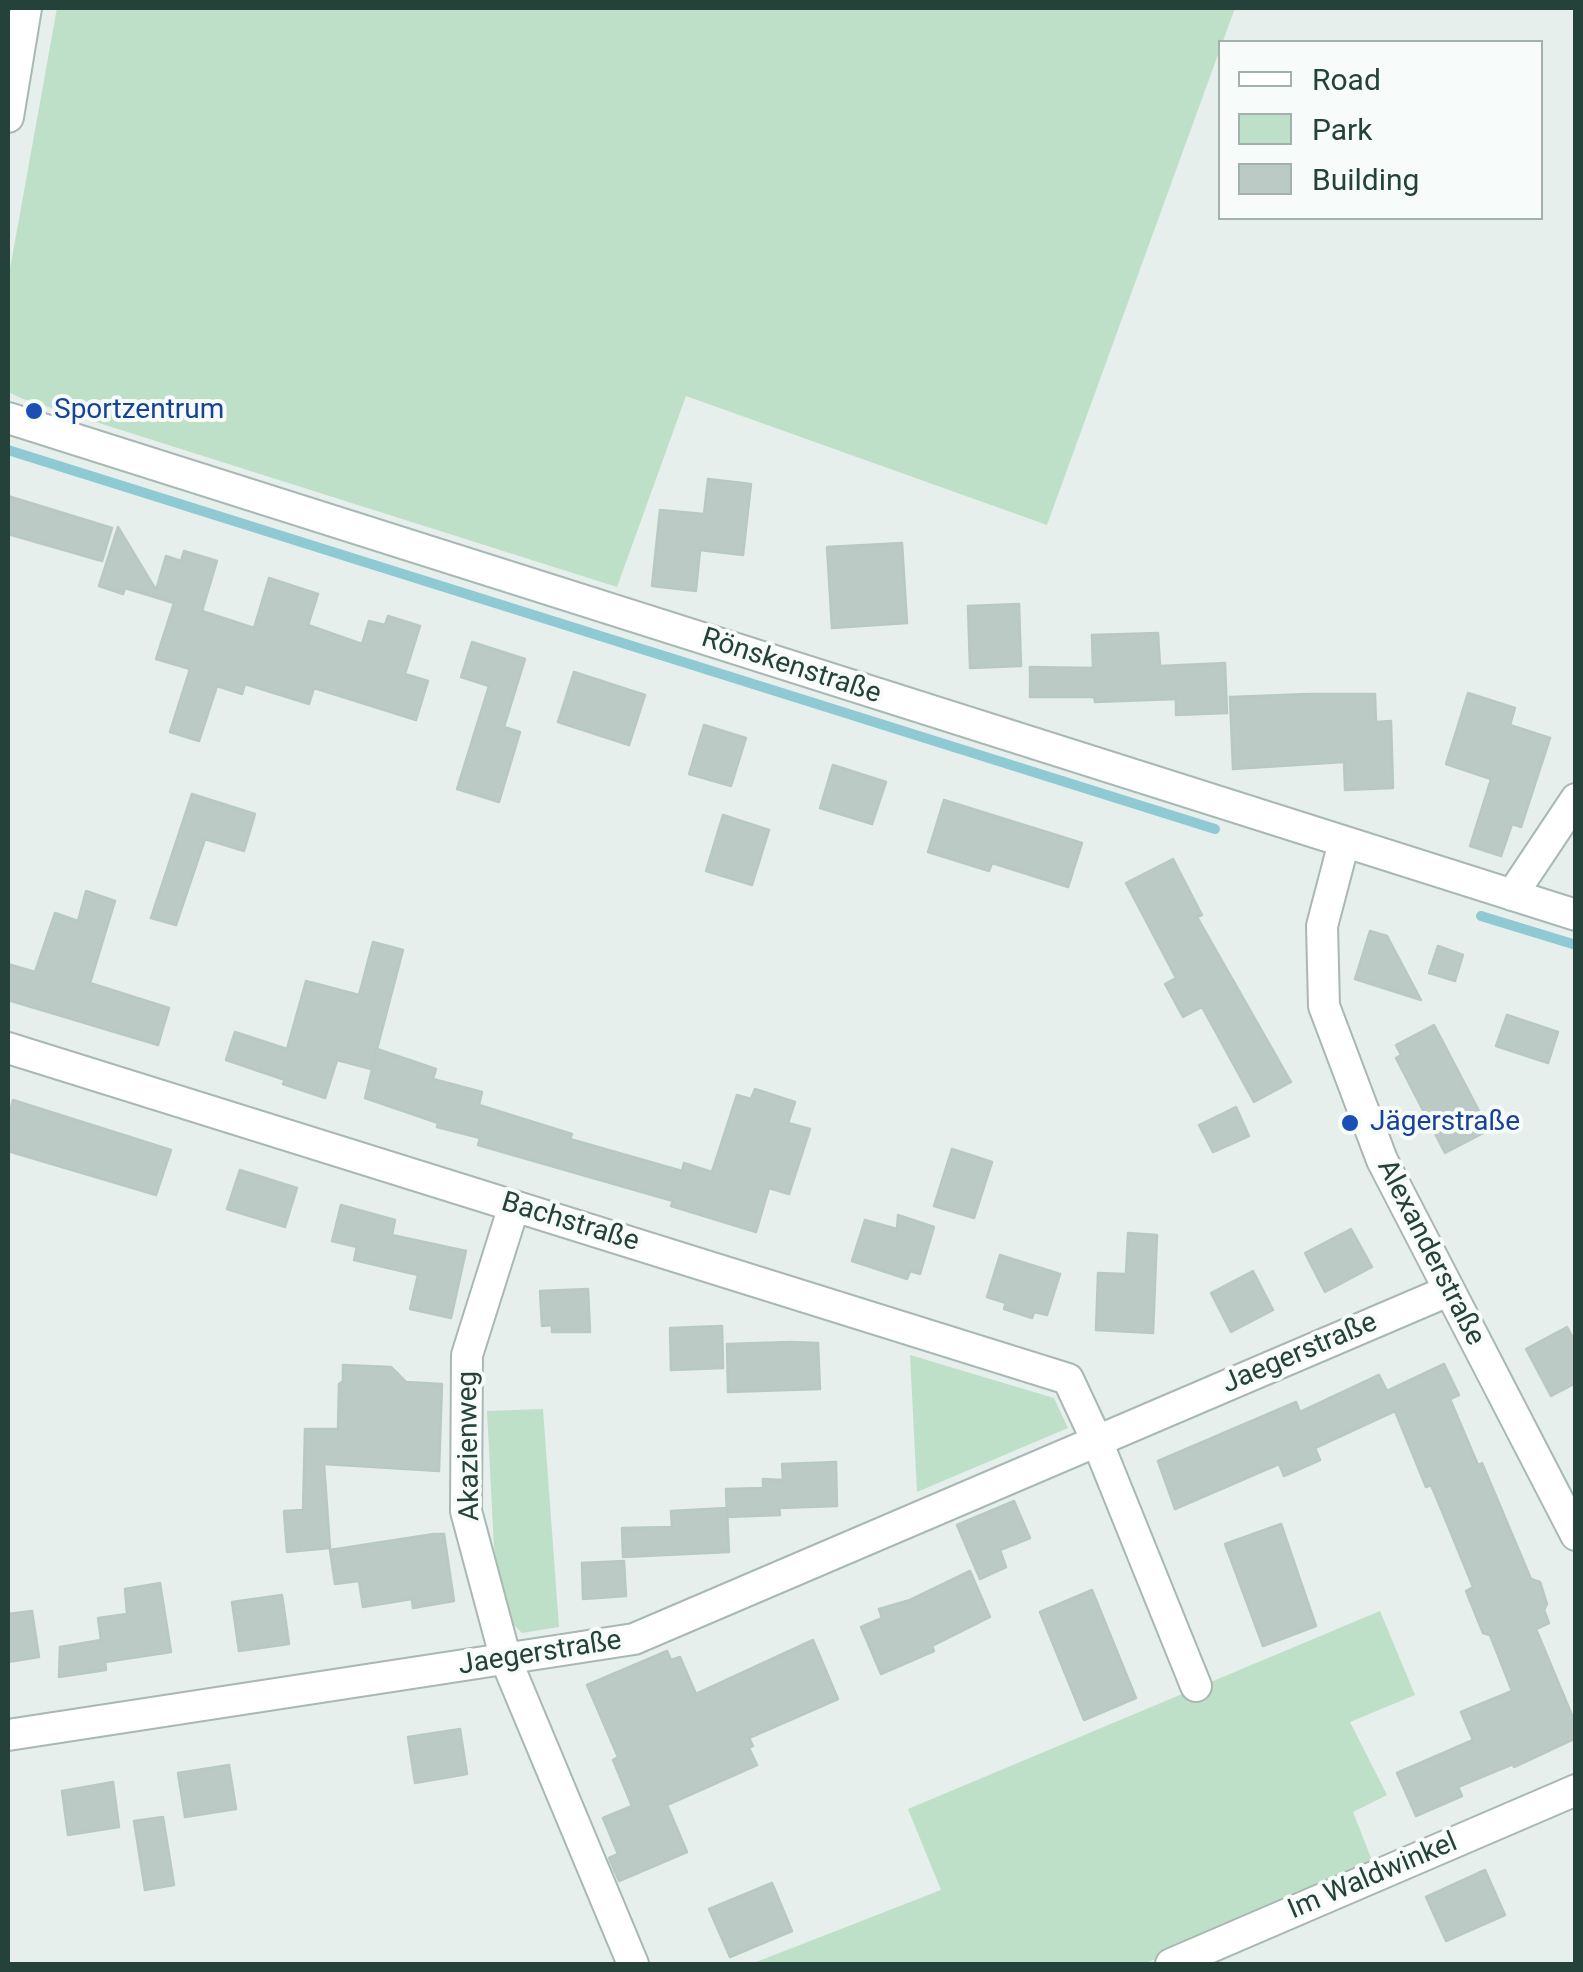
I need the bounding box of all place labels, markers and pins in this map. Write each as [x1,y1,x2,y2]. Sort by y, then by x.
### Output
place label: Sportzentrum [54,394,224,428]
marker: Sportzentrum [23,400,45,422]
place label: Jägerstraße [1370,1106,1520,1140]
marker: Jägerstraße [1339,1112,1361,1134]

